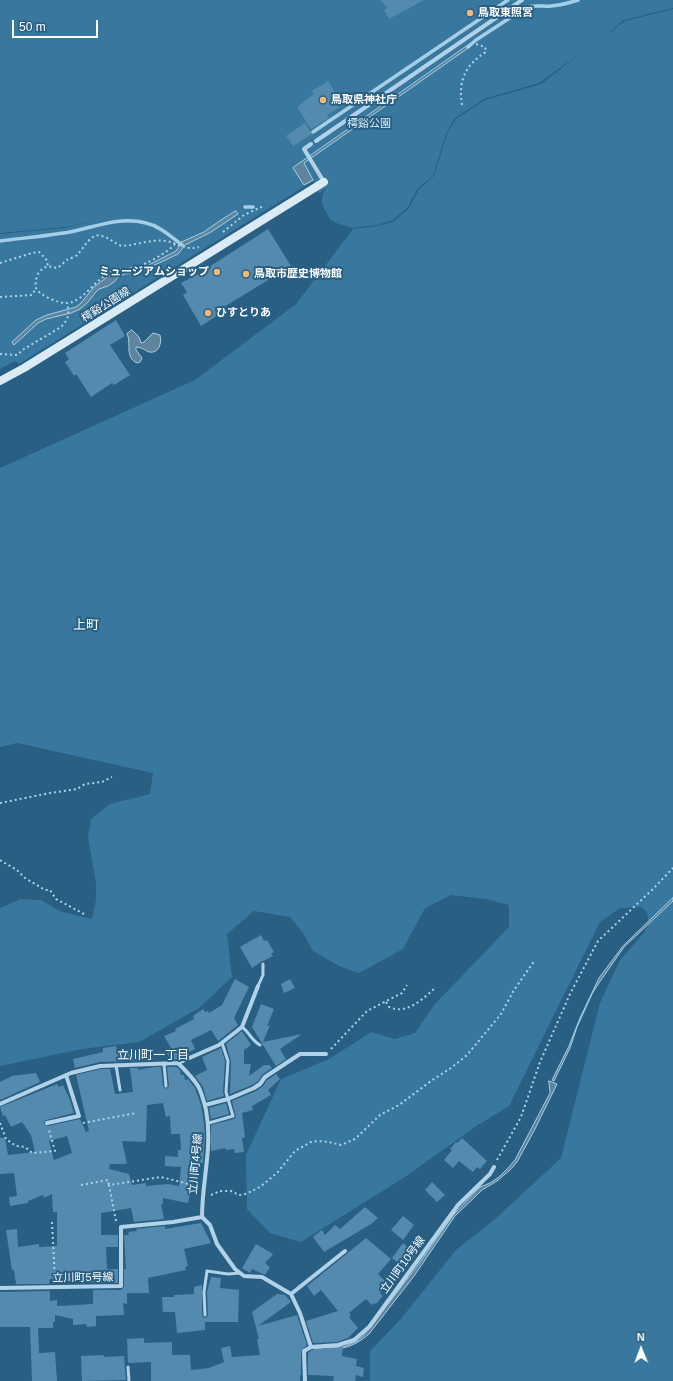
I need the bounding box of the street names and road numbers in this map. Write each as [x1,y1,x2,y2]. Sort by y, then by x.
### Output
street label: 樗谿公園線 [79,285,133,325]
street label: 立川町4号線 [187,1133,205,1195]
street label: 立川町10号線 [378,1234,428,1296]
street label: 立川町5号線 [52,1271,114,1285]

